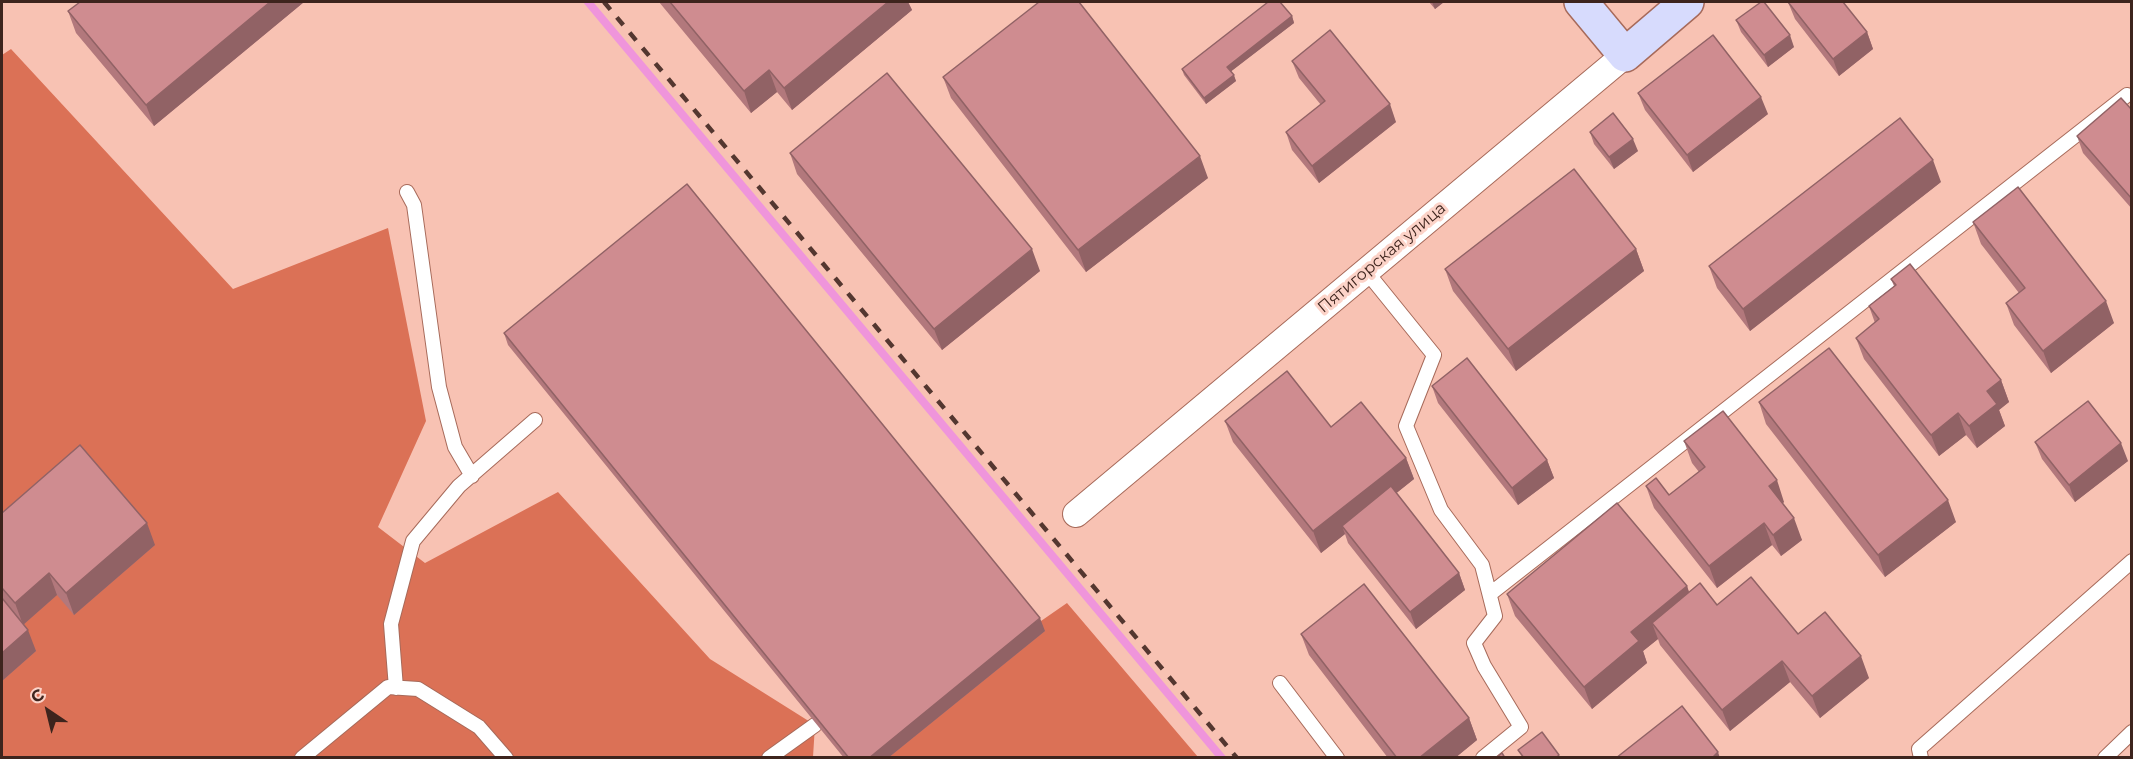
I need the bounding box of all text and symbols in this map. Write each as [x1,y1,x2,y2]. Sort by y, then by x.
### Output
street label: Пятигорская улица [1314,199,1450,317]
north arrow [18,681,78,741]
text: С [27,685,48,707]

